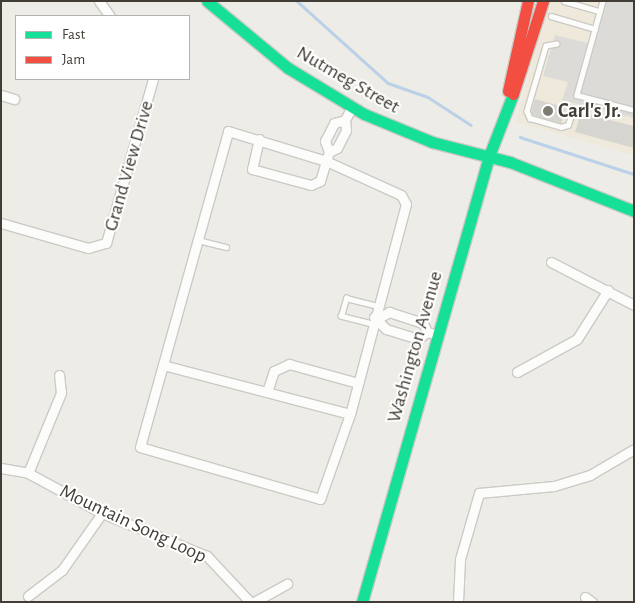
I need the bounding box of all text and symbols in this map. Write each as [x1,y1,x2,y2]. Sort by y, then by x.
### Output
legend [15,15,190,80]
text: Fast [62,27,85,42]
street label: Nutmeg Street [292,41,404,119]
text: Jam [62,52,85,67]
street label: Grand View Drive [99,98,159,234]
place label: Carl's Jr. [558,99,621,123]
marker: Carl's Jr. [542,105,554,117]
street label: Washington Avenue [382,269,448,425]
street label: Mountain Song Loop [56,479,210,569]

